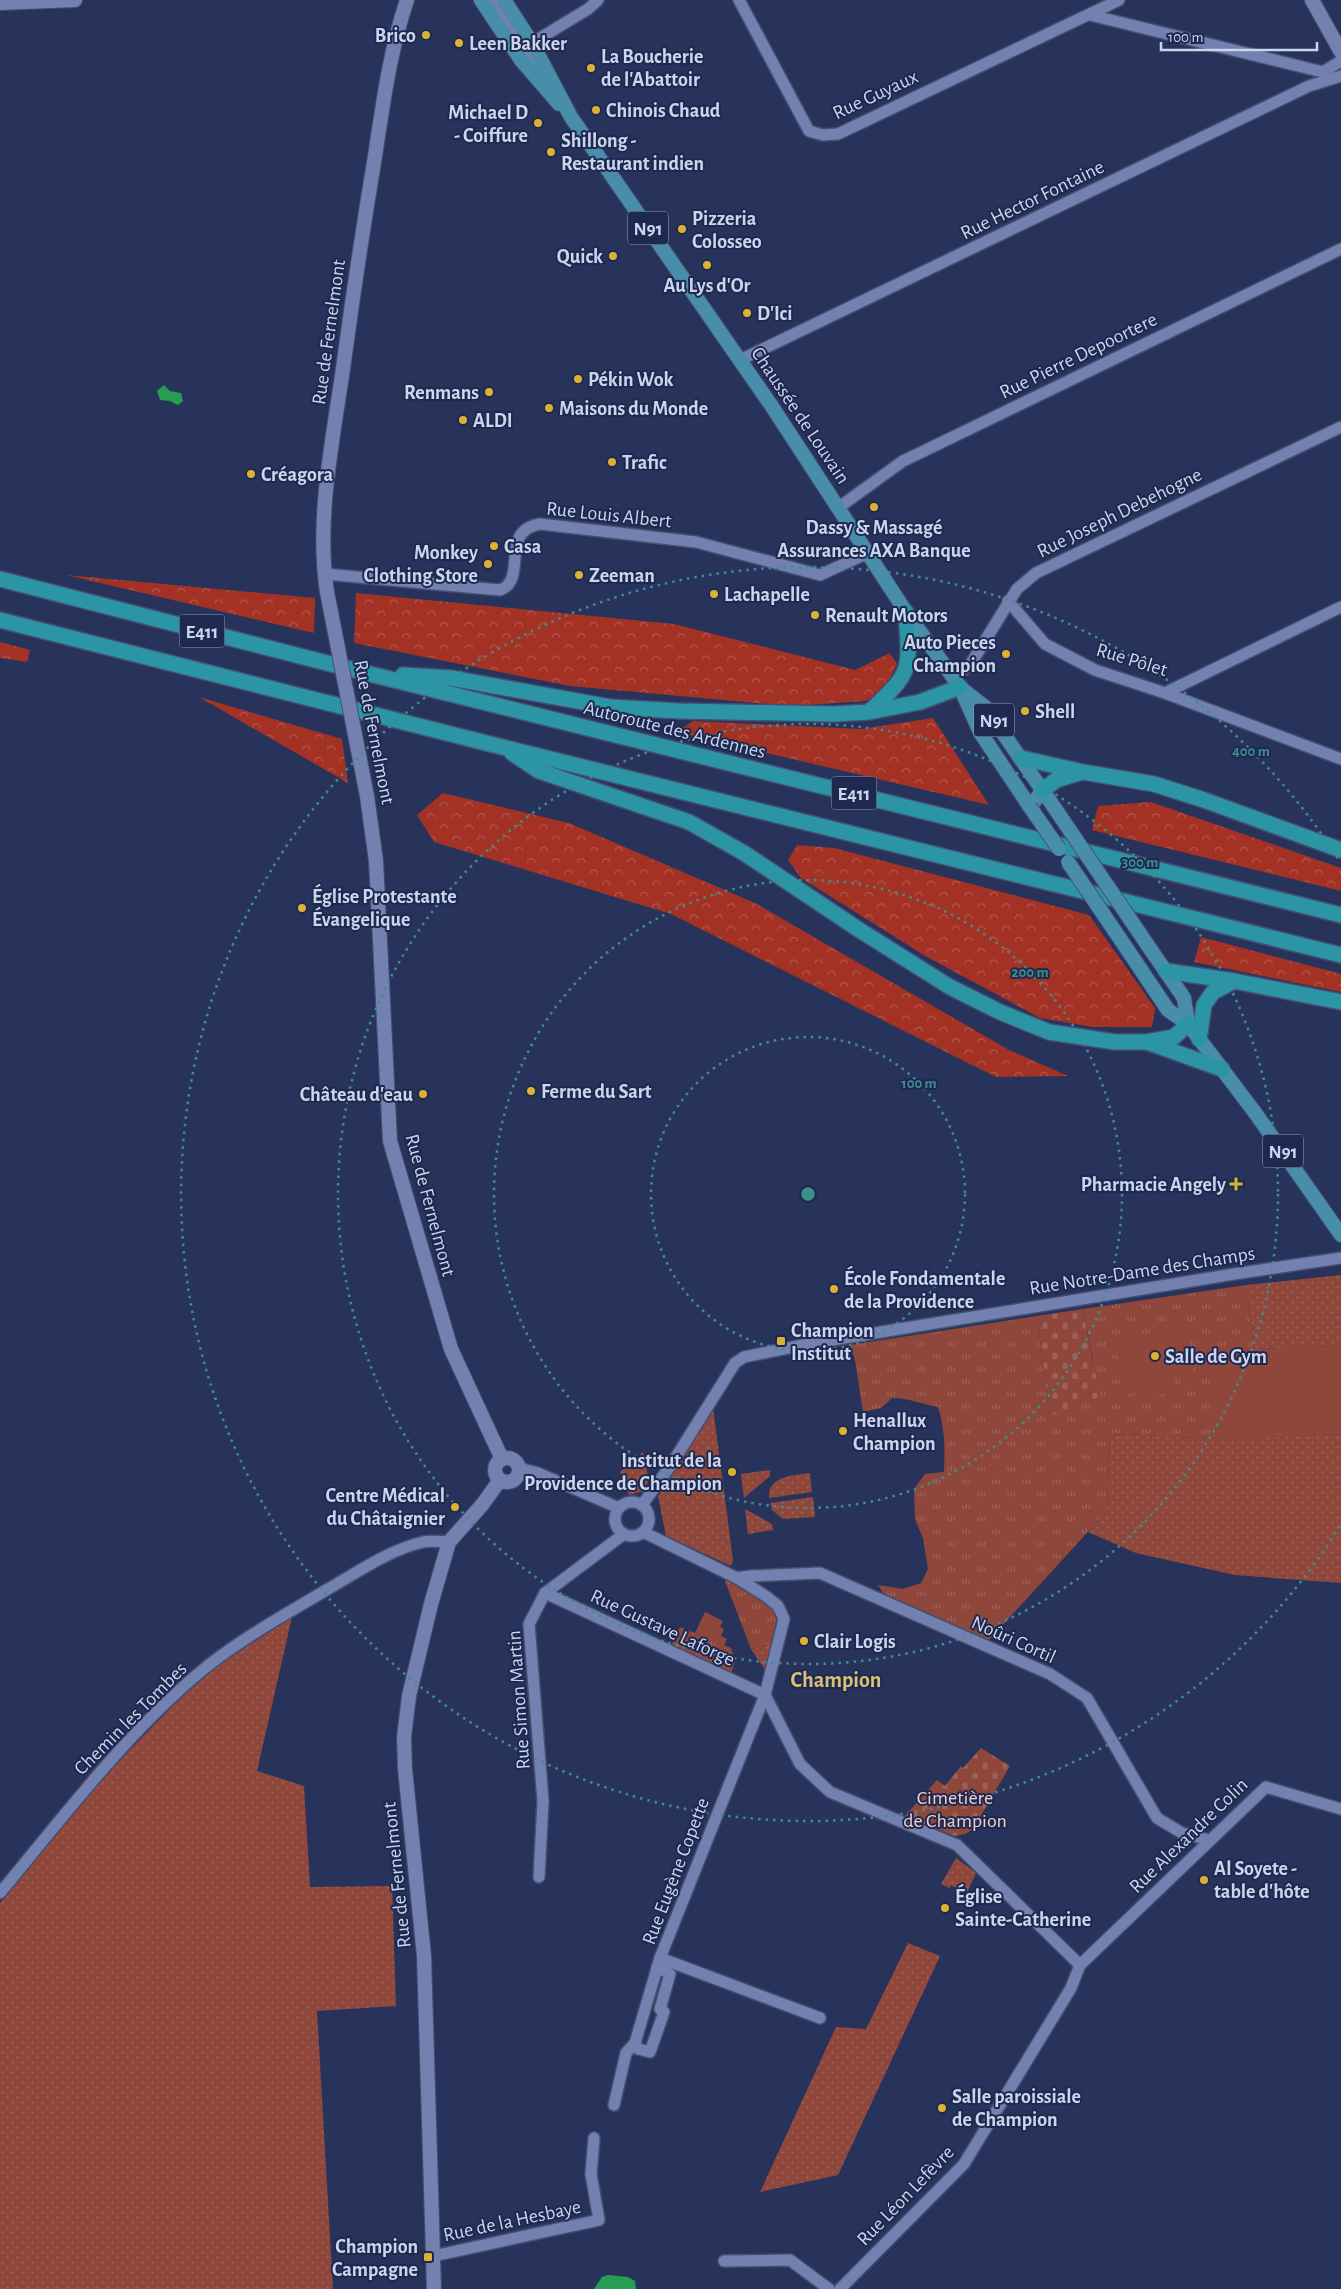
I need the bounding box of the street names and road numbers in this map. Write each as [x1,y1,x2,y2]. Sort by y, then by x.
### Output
street label: Rue Guyaux [830,66,921,123]
street label: Rue Hector Fontaine [958,157,1107,243]
road number: N91 [628,212,668,244]
street label: Rue de Fernelmont [309,257,349,406]
street label: Rue Pierre Depoortere [997,309,1160,403]
street label: Chaussée de Louvain [747,344,853,487]
street label: Rue Joseph Debehogne [1034,464,1205,561]
street label: Rue Louis Albert [545,498,673,532]
road number: E411 [180,614,224,648]
street label: Rue Pôlet [1094,640,1170,680]
street label: Rue de Fernelmont [350,658,398,807]
street label: Autoroute des Ardennes [582,698,768,762]
road number: N91 [974,704,1014,736]
road number: E411 [832,776,876,810]
street label: Rue de Fernelmont [401,1132,459,1279]
road number: N91 [1263,1134,1303,1168]
street label: Rue Notre-Dame des Champs [1028,1243,1256,1299]
street label: Rue Gustave Laforge [587,1586,738,1670]
street label: Noûri Cortil [968,1612,1059,1667]
street label: Rue Simon Martin [504,1630,534,1770]
street label: Chemin les Tombes [70,1658,191,1779]
street label: Rue Alexandre Colin [1126,1774,1252,1897]
street label: Rue Eugène Copette [639,1795,713,1948]
street label: Rue de Fernelmont [379,1800,415,1949]
street label: Rue Léon Lefèvre [853,2142,958,2249]
street label: Rue de la Hesbaye [441,2197,583,2245]

